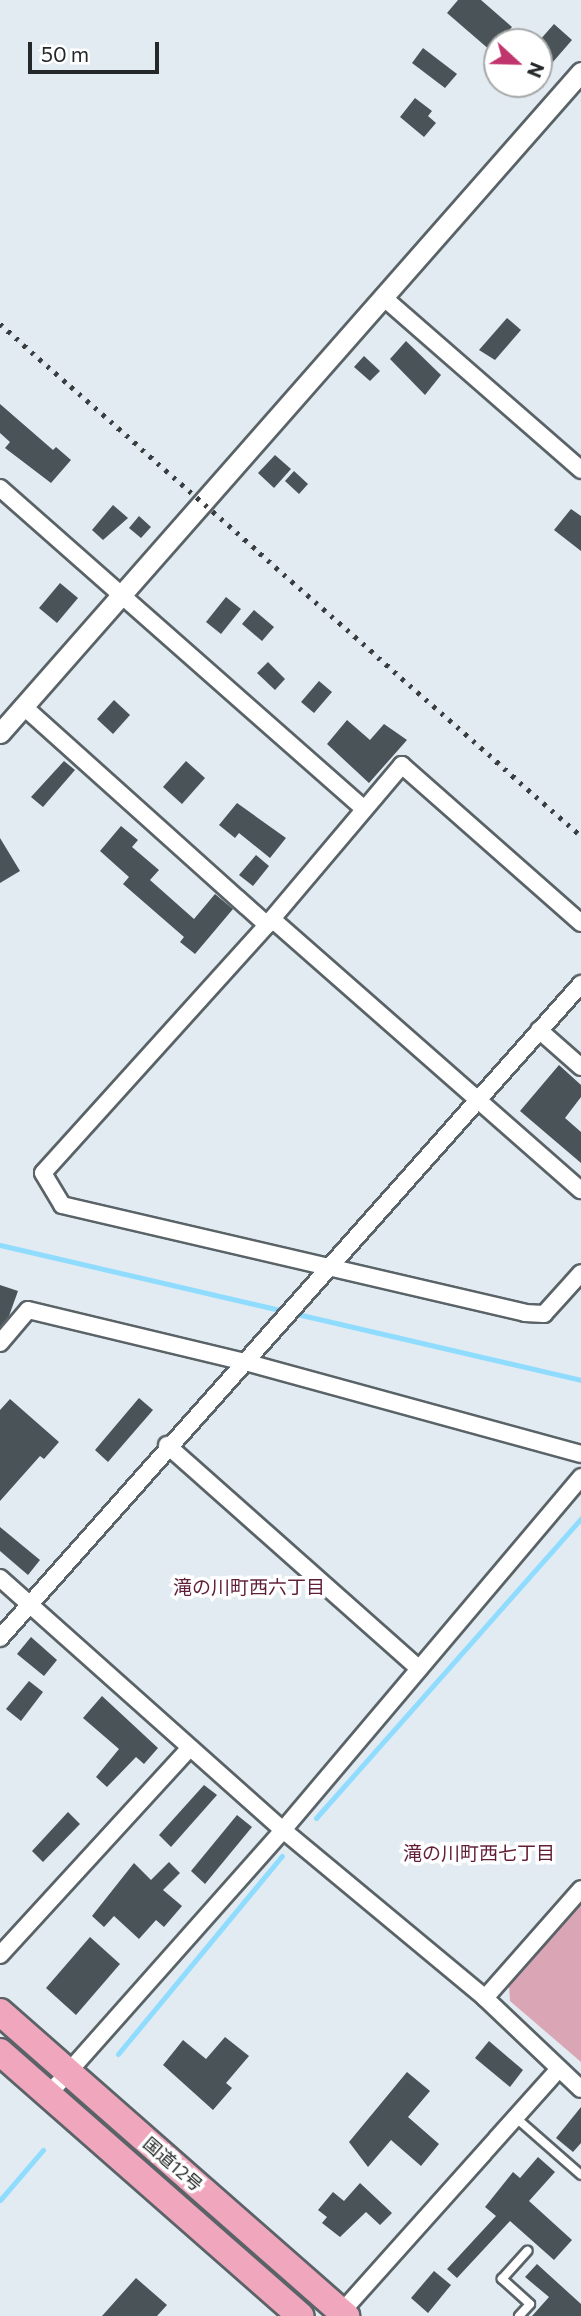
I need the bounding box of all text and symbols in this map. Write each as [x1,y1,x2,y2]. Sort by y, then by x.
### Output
scale bar [32,28,163,72]
north arrow [483,28,553,98]
text: 50 m [41,41,89,66]
text: N [523,59,549,81]
district label: 滝の川町西六丁目 [173,1576,325,1598]
district label: 滝の川町西七丁目 [403,1842,555,1864]
street label: 国道12号 [139,2132,207,2196]

